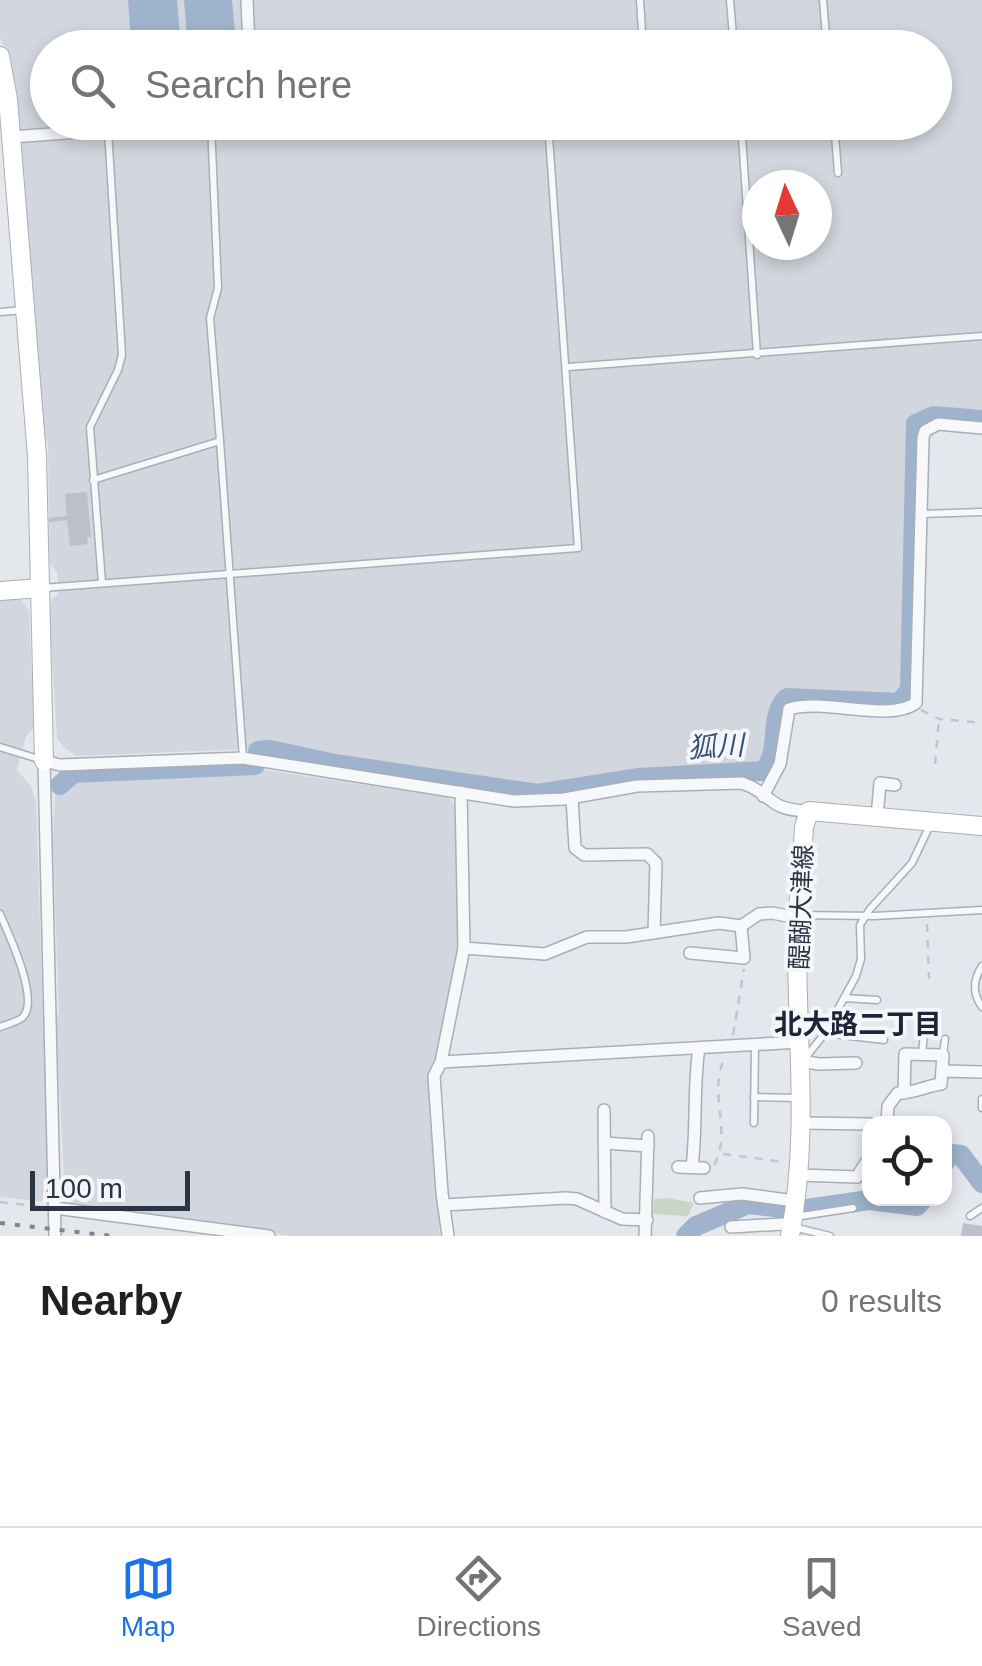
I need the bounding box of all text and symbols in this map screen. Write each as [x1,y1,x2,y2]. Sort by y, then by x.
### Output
search box [30,30,952,140]
icon: search [65,58,120,113]
text: Search here [145,64,352,106]
north arrow [742,170,832,260]
water label: 狐川 [687,729,748,763]
street label: 醍醐大津線 [785,844,817,970]
district label: 北大路二丁目 [774,1009,942,1040]
map controls [862,1116,952,1206]
button: locate [862,1116,952,1206]
scale bar [30,1166,190,1210]
text: 100 m [45,1173,123,1204]
text: Nearby [40,1277,182,1324]
text: 0 results [821,1283,942,1319]
tab: Map [121,1551,176,1643]
tab: Directions [417,1551,541,1643]
tab: Saved [782,1551,861,1643]

